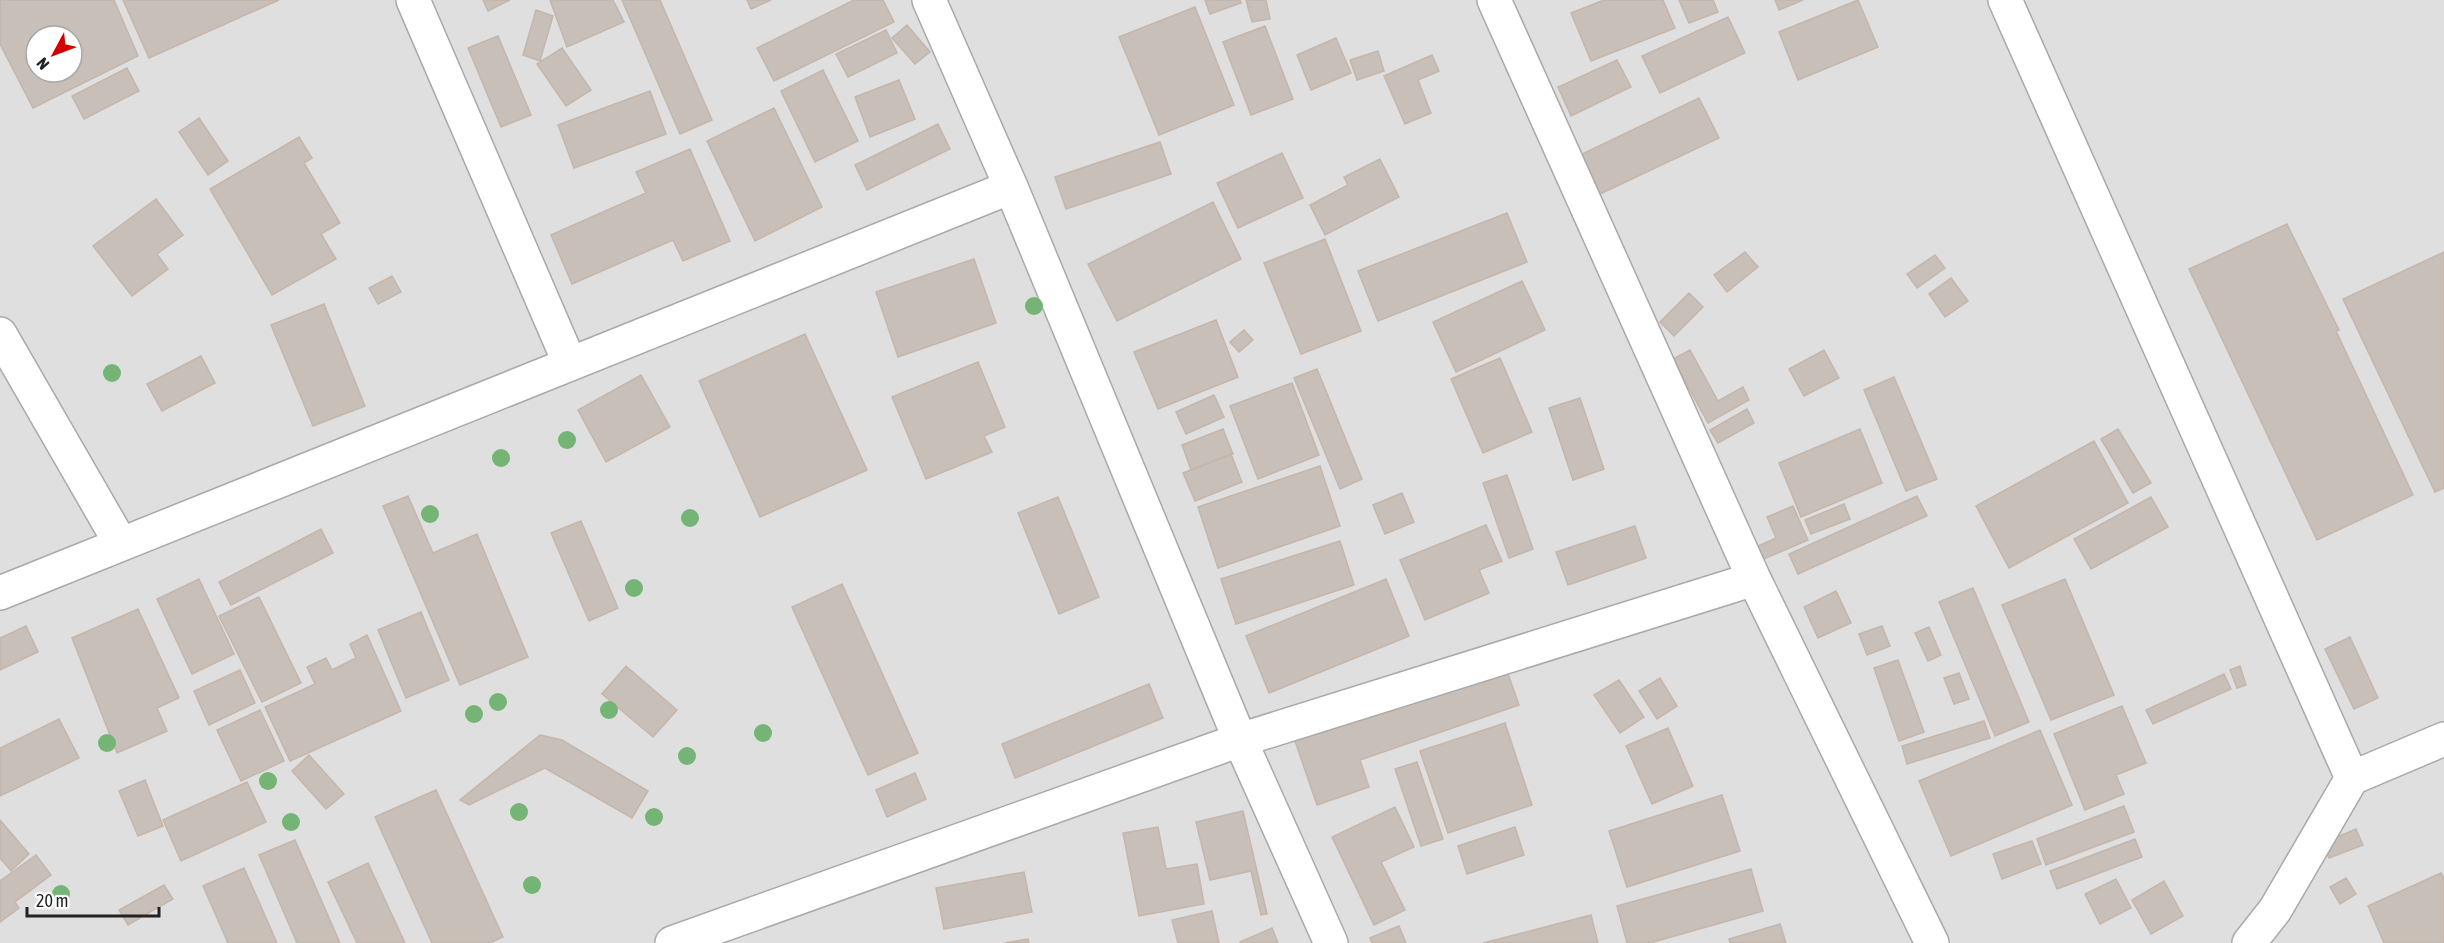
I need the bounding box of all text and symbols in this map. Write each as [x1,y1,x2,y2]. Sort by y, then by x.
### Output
north arrow [24,24,84,84]
text: N [33,54,53,73]
scale bar [27,880,159,918]
text: 20 m [36,890,68,911]

